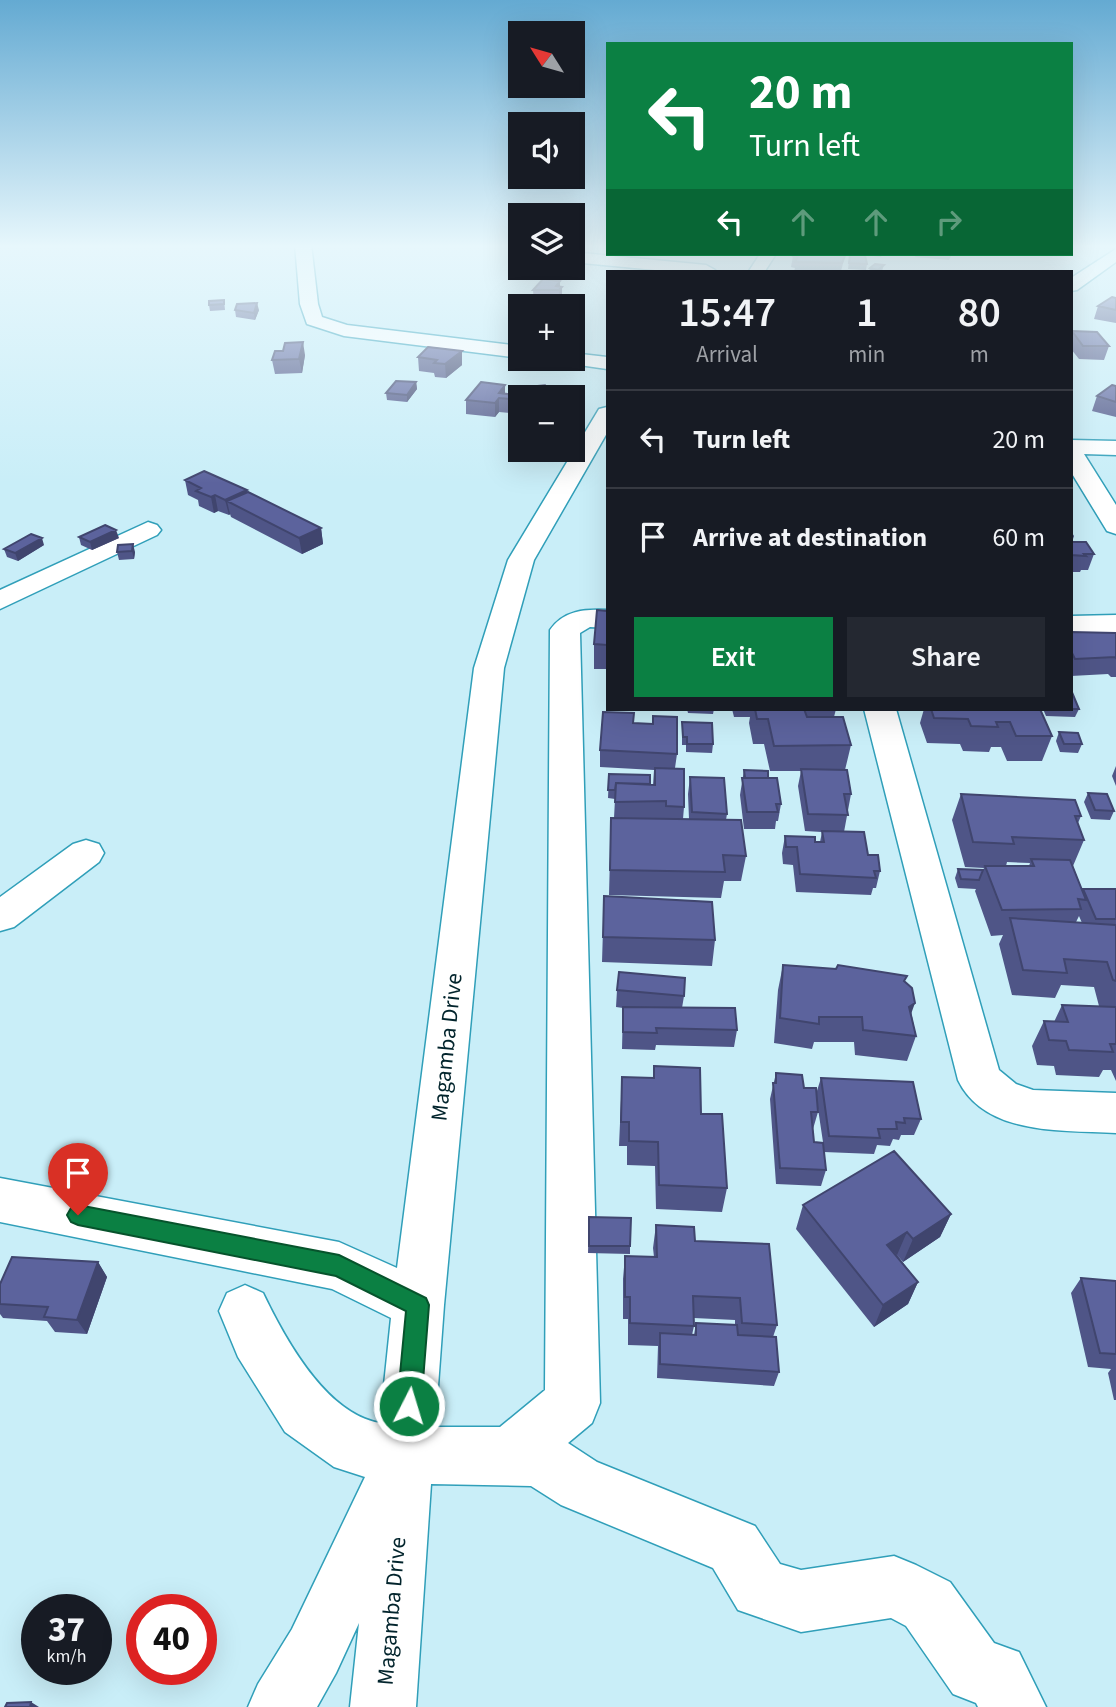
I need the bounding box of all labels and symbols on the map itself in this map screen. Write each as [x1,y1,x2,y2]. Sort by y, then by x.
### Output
north arrow [508,21,584,98]
street label: Magamba Drive [422,971,471,1123]
pin [48,1143,108,1215]
position arrow [372,1369,446,1443]
street label: Magamba Drive [369,1536,414,1687]
speed limit sign: 40 [126,1594,217,1685]

